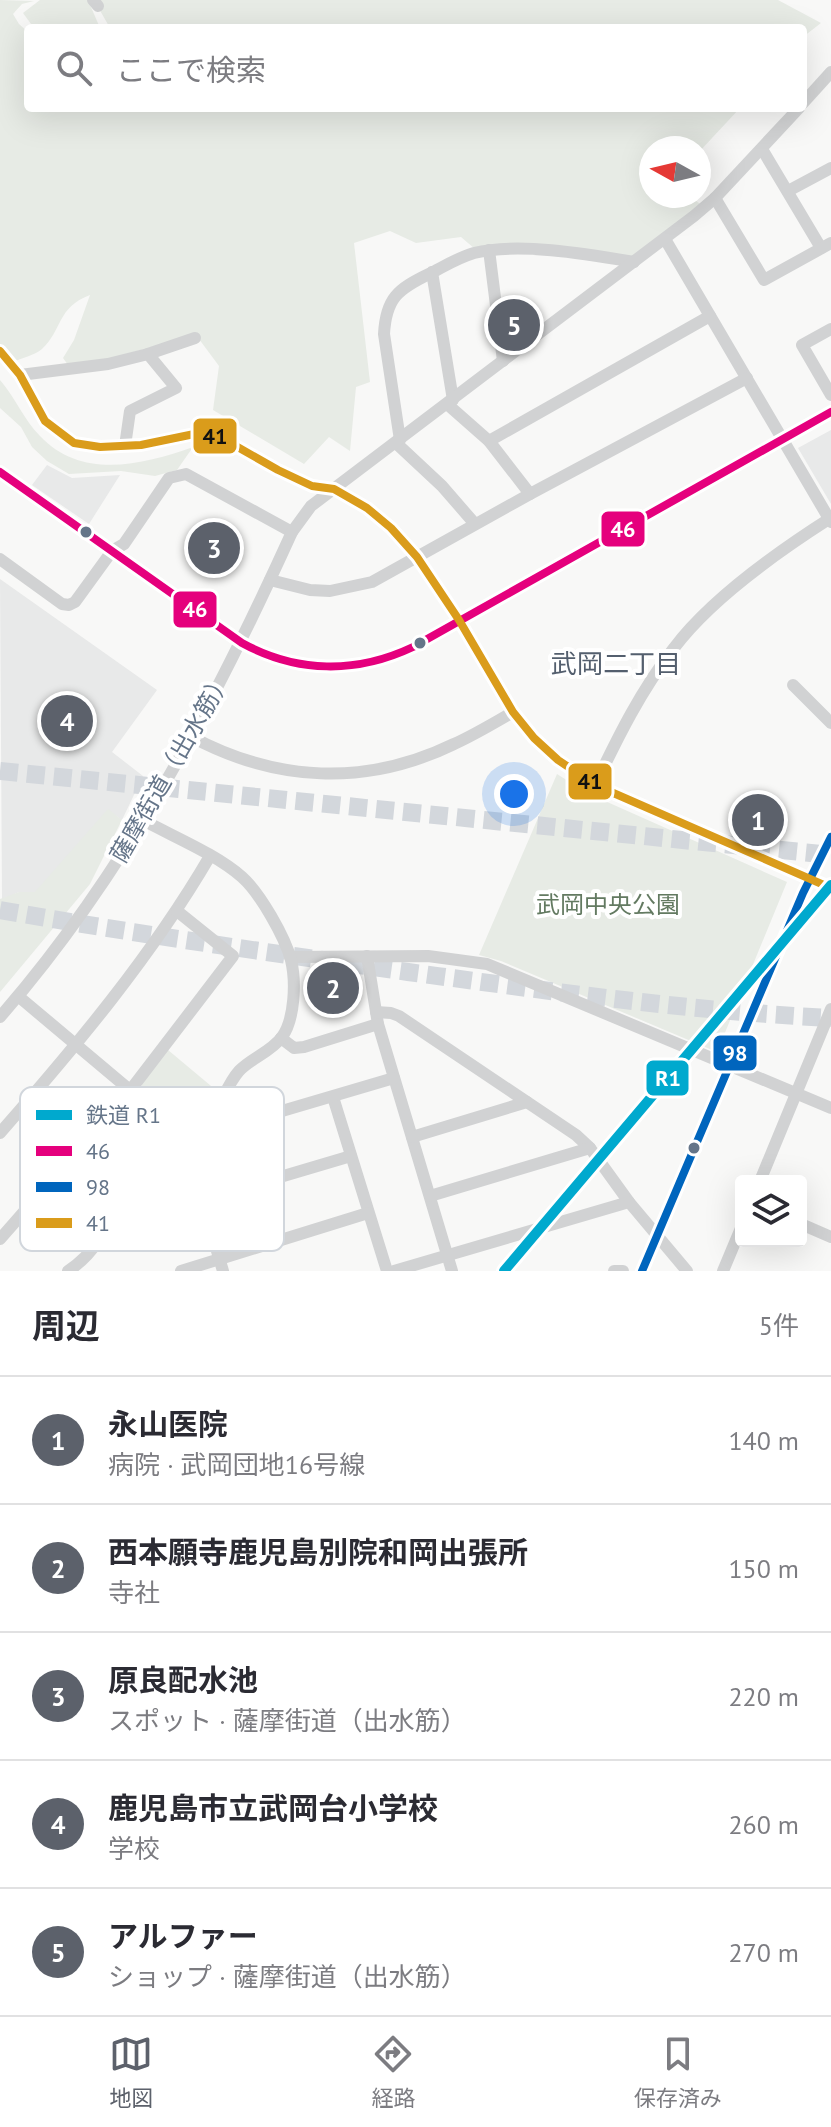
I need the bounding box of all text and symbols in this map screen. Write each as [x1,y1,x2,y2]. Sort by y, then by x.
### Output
search box [24,24,807,112]
icon: search [52,46,96,90]
text: ここで検索 [116,50,266,89]
north arrow [639,136,711,208]
pin: 5 [488,295,540,355]
line badge: 41 [192,417,238,455]
text: 41 [203,422,227,450]
line badge: 46 [600,510,646,548]
text: 46 [611,515,635,543]
pin: 3 [188,518,240,578]
unlabelled marker [78,524,94,540]
line badge: 46 [172,590,218,629]
text: 46 [183,595,207,623]
unlabelled marker [412,635,428,651]
district label: 武岡二丁目 [551,647,681,680]
street label: 薩摩街道（出水筋） [103,665,238,868]
pin: 4 [41,691,93,751]
line badge: 41 [567,762,613,801]
text: 41 [578,767,602,795]
your location [494,774,534,814]
pin: 1 [732,790,784,850]
park label: 武岡中央公園 [536,889,680,920]
pin: 2 [307,958,359,1018]
line badge: 98 [712,1034,758,1072]
text: 98 [723,1039,747,1067]
line badge: R1 [645,1059,690,1097]
text: R1 [655,1064,681,1092]
legend [20,1087,284,1251]
text: 鉄道 R1 [86,1101,161,1129]
text: 46 [86,1137,110,1165]
unlabelled marker [686,1140,702,1156]
text: 98 [86,1173,110,1201]
map controls [735,1175,807,1247]
button: layers [735,1175,807,1247]
text: 41 [86,1209,110,1237]
text: 周辺 [32,1303,100,1347]
text: 5件 [759,1309,799,1342]
text: 永山医院 [108,1404,228,1443]
text: 1 [51,1424,65,1457]
text: 140 m [728,1424,799,1457]
text: 病院 · 武岡団地16号線 [108,1448,365,1481]
text: 西本願寺鹿児島別院和岡出張所 [108,1532,528,1571]
text: 2 [51,1552,65,1585]
text: 150 m [728,1552,799,1585]
text: 寺社 [108,1576,160,1609]
text: 原良配水池 [108,1660,258,1699]
text: 3 [51,1680,65,1713]
text: 220 m [728,1680,799,1713]
text: スポット · 薩摩街道（出水筋） [108,1704,467,1737]
text: 鹿児島市立武岡台小学校 [108,1788,438,1827]
text: 4 [51,1808,65,1841]
text: 260 m [728,1808,799,1841]
text: 学校 [108,1832,160,1865]
text: アルファー [108,1916,258,1955]
text: 5 [51,1936,65,1969]
text: 270 m [728,1936,799,1969]
text: ショップ · 薩摩街道（出水筋） [108,1960,467,1993]
tab: 地図 [109,2032,153,2112]
tab: 経路 [371,2032,416,2112]
tab: 保存済み [634,2032,722,2112]

